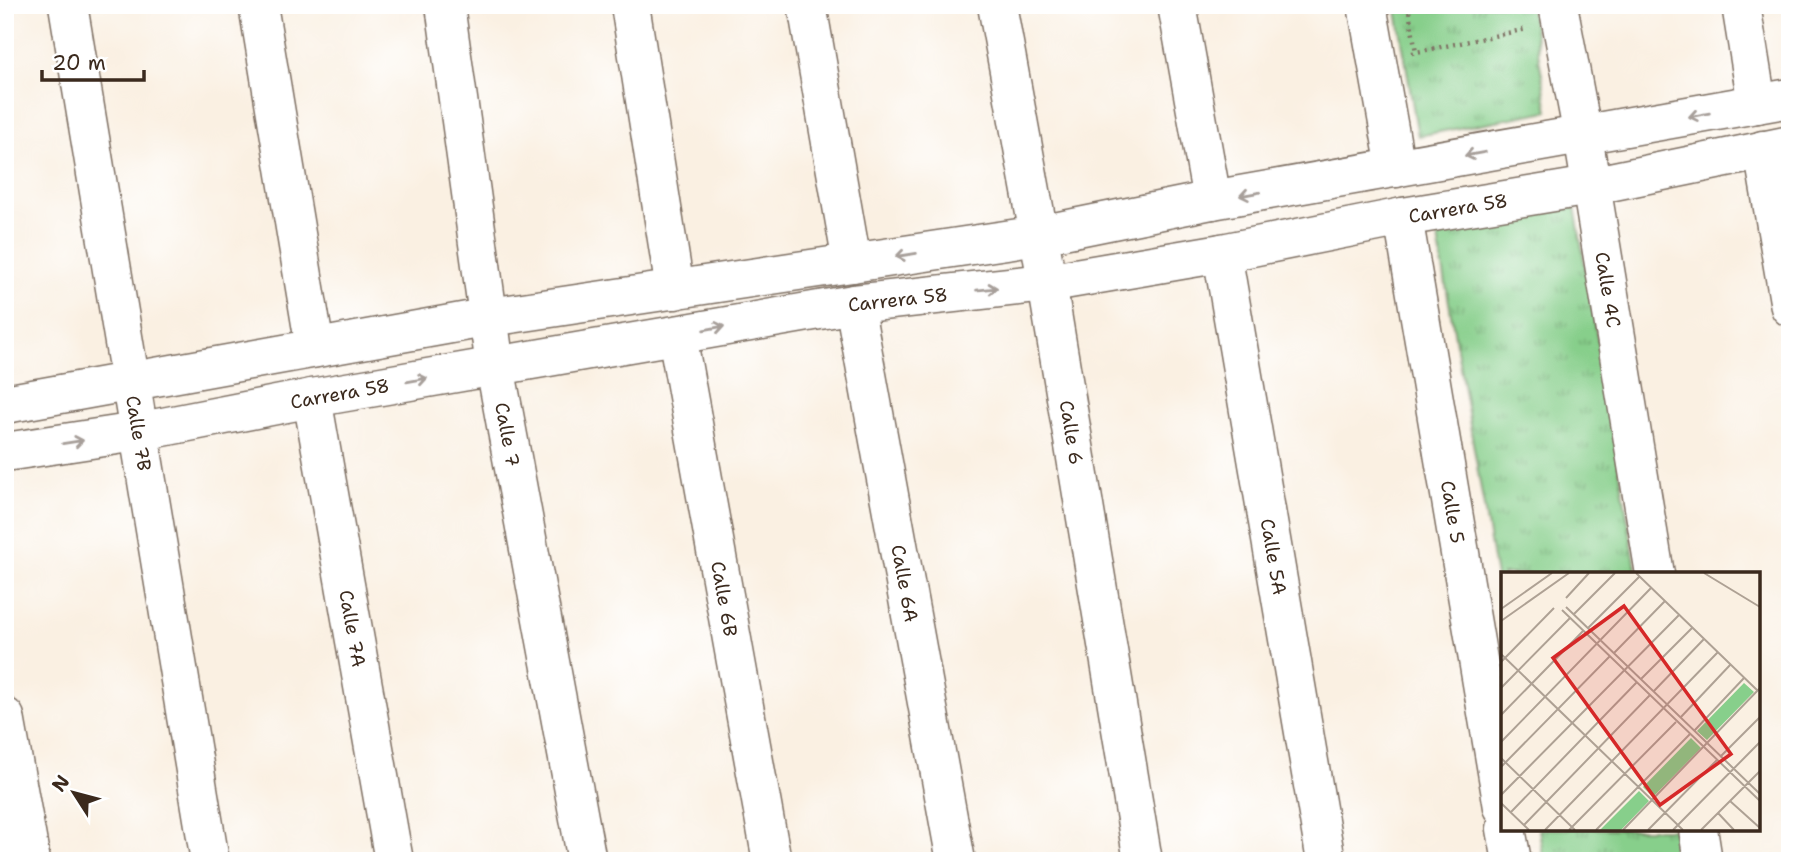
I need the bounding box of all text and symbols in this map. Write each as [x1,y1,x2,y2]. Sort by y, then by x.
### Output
scale bar [42,38,144,82]
text: 20 m [52,49,106,77]
one-way arrow [1688,109,1711,122]
one-way arrow [1464,148,1486,161]
one-way arrow [1239,188,1262,201]
street label: Carrera 58 [1407,188,1510,229]
one-way arrow [895,249,918,262]
street label: Calle 4C [1589,250,1626,329]
street label: Carrera 58 [846,282,949,318]
one-way arrow [975,283,998,296]
one-way arrow [702,321,725,334]
street label: Carrera 58 [288,373,391,415]
one-way arrow [405,373,428,386]
street label: Calle 7B [120,394,157,473]
street label: Calle 6 [1054,398,1089,467]
street label: Calle 7 [489,400,525,469]
one-way arrow [61,435,84,448]
street label: Calle 5 [1435,479,1470,545]
street label: Calle 5A [1255,517,1292,597]
street label: Calle 6A [885,543,924,624]
street label: Calle 6B [705,559,743,639]
inset map [1501,572,1760,831]
street label: Calle 7A [333,588,371,669]
north arrow [38,758,108,828]
text: N [46,770,75,797]

